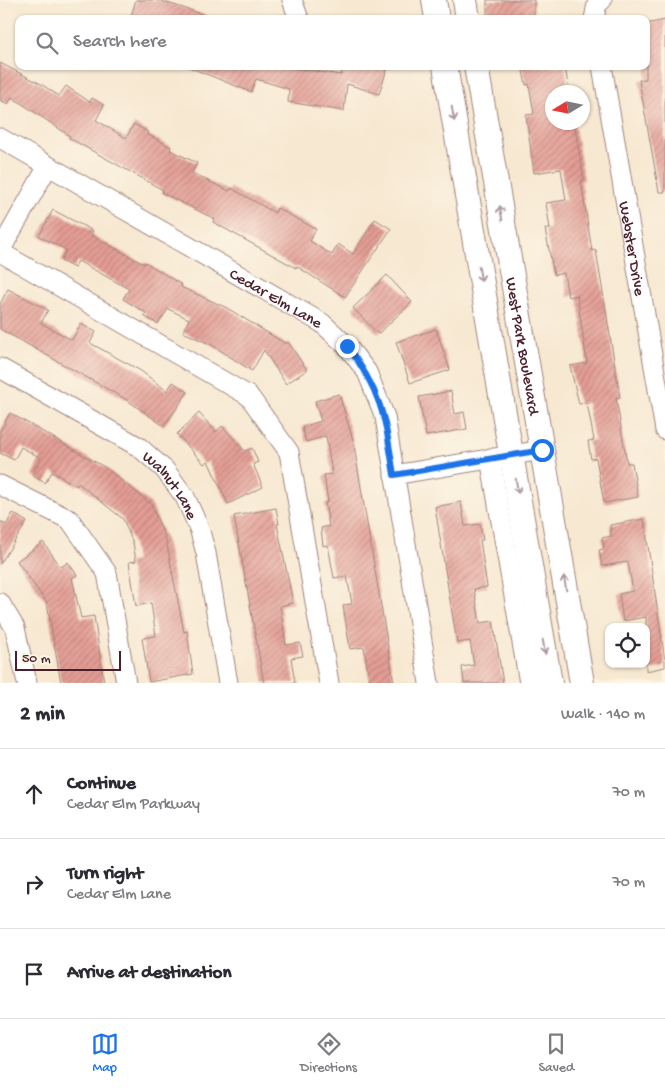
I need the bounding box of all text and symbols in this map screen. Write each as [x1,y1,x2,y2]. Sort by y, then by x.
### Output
search box [15,15,650,70]
icon: search [33,29,61,57]
text: Search here [73,31,167,54]
north arrow [545,85,590,130]
one-way arrow [449,106,459,122]
street label: Webster Drive [613,200,648,298]
one-way arrow [496,205,506,221]
street label: Cedar Elm Lane [225,266,325,334]
one-way arrow [476,266,486,282]
street label: West Park Boulevard [499,276,542,418]
route end [336,335,359,358]
route start [531,439,554,462]
street label: Walnut Lane [137,449,200,524]
one-way arrow [512,478,522,494]
one-way arrow [559,576,569,592]
map controls [605,623,650,668]
button: locate [605,623,650,668]
one-way arrow [539,638,549,654]
scale bar [15,648,121,671]
text: 50 m [22,651,51,668]
text: 2 min [20,703,65,728]
text: Walk · 140 m [561,706,645,725]
text: Continue [67,773,136,796]
icon: ahead [20,780,48,808]
text: 70 m [612,784,645,803]
text: Cedar Elm Parkway [67,796,200,815]
text: Turn right [67,863,143,886]
icon: right [20,870,48,898]
text: 70 m [612,874,645,893]
text: Cedar Elm Lane [67,886,171,905]
icon: arrive [20,960,48,988]
text: Arrive at destination [67,962,231,985]
tab: Map [91,1030,119,1077]
tab: Directions [300,1030,357,1077]
tab: Saved [538,1030,574,1077]

